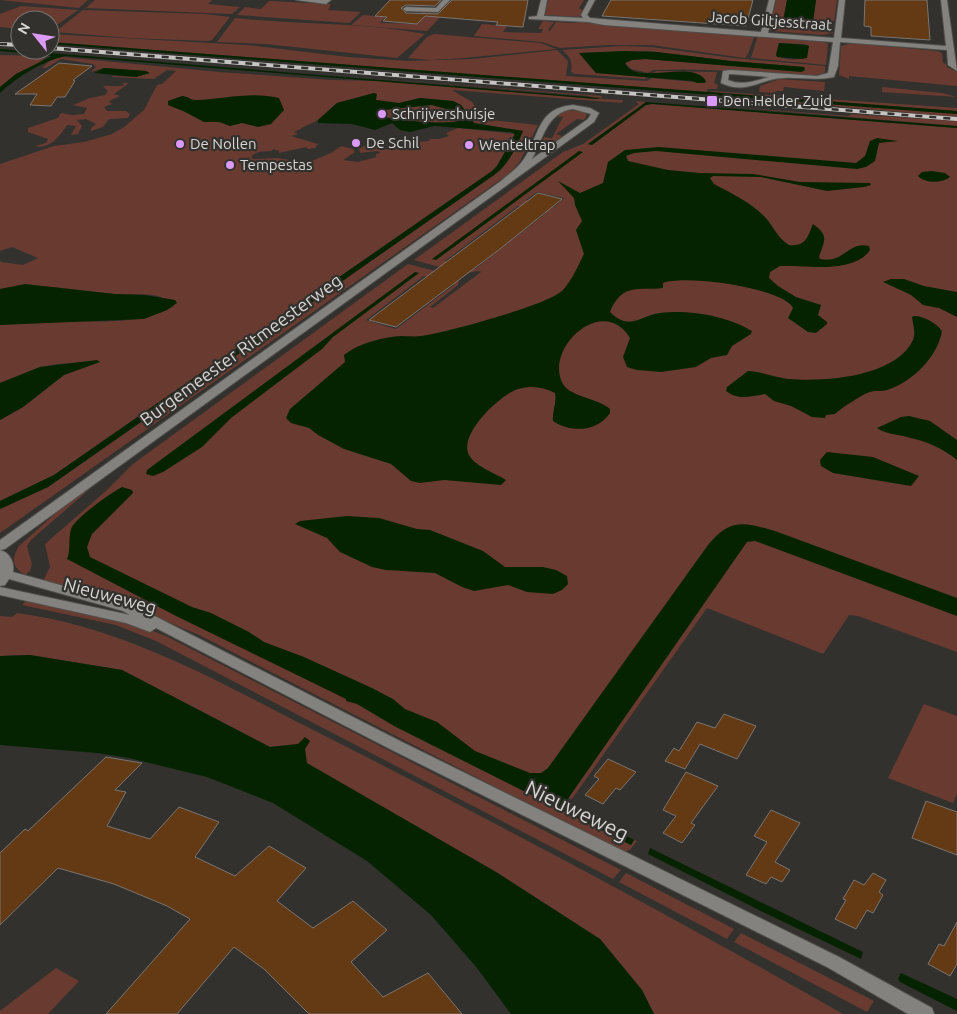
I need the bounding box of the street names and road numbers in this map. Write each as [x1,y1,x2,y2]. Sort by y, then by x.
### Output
street label: Jacob Giltjesstraat [707,8,833,33]
street label: Burgemeester Ritmeesterweg [136,269,345,429]
street label: Nieuweweg [62,573,159,617]
street label: Nieuweweg [522,775,633,845]

